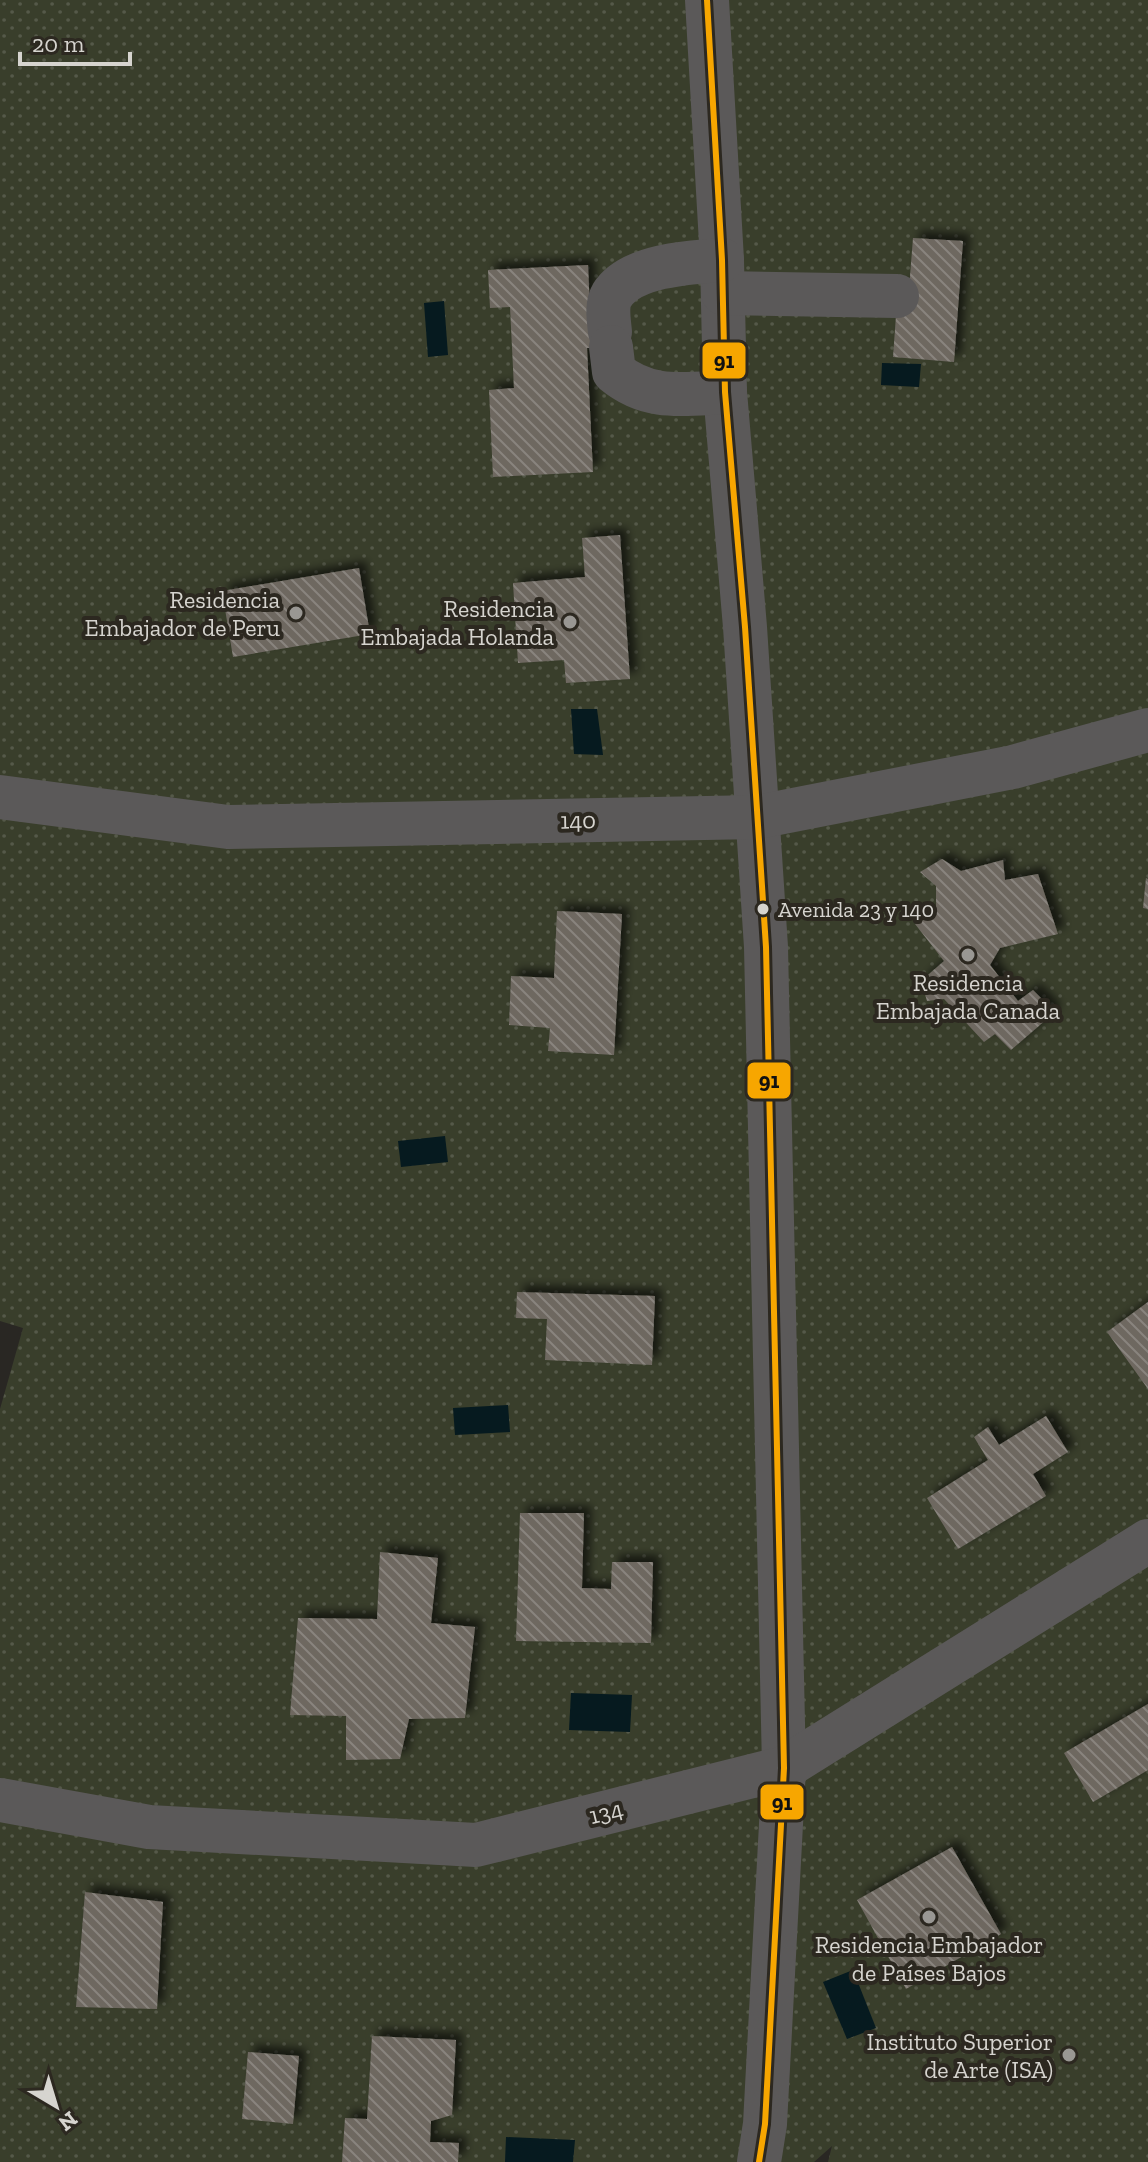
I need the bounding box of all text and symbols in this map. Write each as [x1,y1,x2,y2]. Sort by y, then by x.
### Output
scale bar [20,16,130,66]
text: 20 m [32,29,85,58]
line badge: 91 [701,341,747,380]
text: 91 [714,347,734,374]
place label: Residencia Embajador de Peru [85,585,281,642]
place label: Residencia Embajada Holanda [361,594,554,651]
marker: Residencia Embajador de Peru [287,604,305,622]
marker: Residencia Embajada Holanda [561,613,579,631]
street label: 140 [560,805,596,835]
place label: Avenida 23 y 140 [778,896,934,923]
marker: Avenida 23 y 140 [755,901,771,917]
marker: Residencia Embajada Canada [959,946,977,964]
place label: Residencia Embajada Canada [876,968,1061,1025]
line badge: 91 [746,1061,792,1100]
text: 91 [759,1067,779,1094]
line badge: 91 [759,1783,805,1821]
text: 91 [772,1789,792,1816]
street label: 134 [586,1794,626,1830]
marker: Residencia Embajador de Países Bajos [920,1908,938,1926]
place label: Residencia Embajador de Países Bajos [815,1930,1043,1987]
place label: Instituto Superior de Arte (ISA) [866,2027,1053,2084]
marker: Instituto Superior de Arte (ISA) [1060,2046,1078,2064]
north arrow [16,2066,96,2146]
text: N [53,2106,83,2137]

